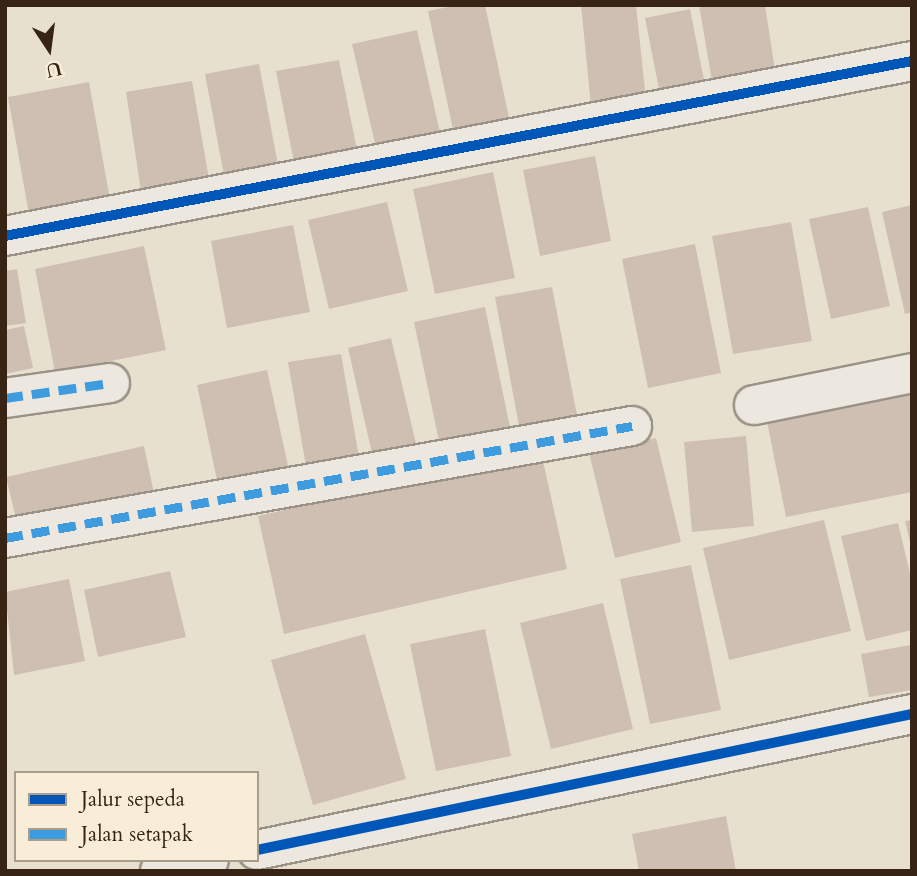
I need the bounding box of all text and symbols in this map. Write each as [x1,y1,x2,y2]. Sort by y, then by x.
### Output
north arrow [14,14,84,84]
text: U [43,55,64,84]
legend [14,771,259,862]
text: Jalur sepeda [81,785,185,814]
text: Jalan setapak [81,820,193,849]

